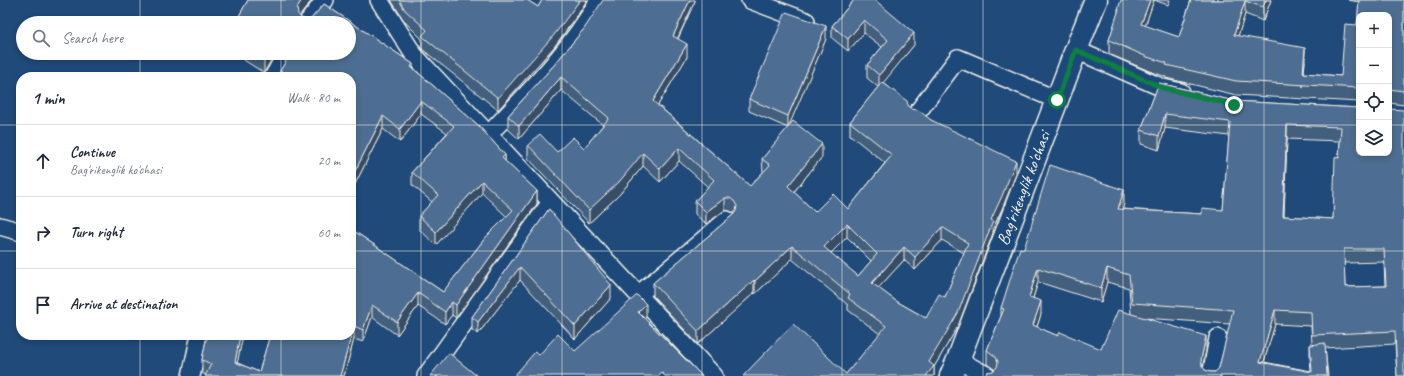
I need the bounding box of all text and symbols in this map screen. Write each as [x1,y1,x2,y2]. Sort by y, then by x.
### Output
map controls [1356,12,1392,156]
button: + [1356,12,1392,48]
search box [16,16,356,60]
icon: search [30,27,52,49]
text: Search here [62,29,123,48]
button: − [1356,48,1392,84]
button: locate [1356,84,1392,120]
text: 1 min [32,88,65,109]
text: Walk · 80 m [287,90,340,106]
route start [1048,91,1066,109]
route end [1225,96,1243,114]
button: layers [1356,120,1392,156]
street label: Bag'rikenglik ko'chasi [992,127,1055,248]
text: Continue [70,143,115,162]
icon: ahead [32,150,54,172]
text: 20 m [318,153,340,169]
text: Bag'rikenglik ko'chasi [70,162,162,178]
icon: right [32,222,54,244]
text: Turn right [70,223,123,242]
text: 60 m [318,225,340,241]
icon: arrive [32,294,54,316]
text: Arrive at destination [70,295,177,314]

